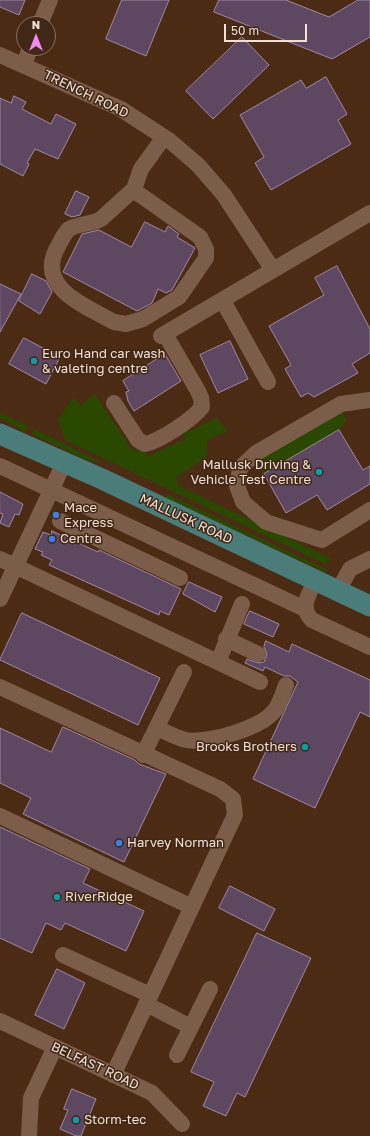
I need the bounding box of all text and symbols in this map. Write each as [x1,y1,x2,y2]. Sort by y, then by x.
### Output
north arrow [16,16,56,56]
scale bar [226,16,309,42]
text: N [32,18,40,31]
text: 50 m [231,23,259,38]
street label: TRENCH ROAD [41,67,131,121]
place label: Euro Hand car wash & valeting centre [42,346,165,377]
marker: Euro Hand car wash & valeting centre [29,356,39,366]
place label: Mallusk Driving & Vehicle Test Centre [190,457,311,488]
marker: Mallusk Driving & Vehicle Test Centre [314,467,324,477]
street label: MALLUSK ROAD [137,491,235,547]
place label: Mace Express [64,500,113,531]
marker: Mace Express [51,510,61,520]
place label: Centra [60,531,102,547]
marker: Centra [47,534,57,544]
place label: Brooks Brothers [196,739,297,755]
marker: Brooks Brothers [300,742,310,752]
place label: Harvey Norman [127,835,224,851]
marker: Harvey Norman [114,838,124,848]
place label: RiverRidge [65,889,133,905]
marker: RiverRidge [52,892,62,902]
street label: BELFAST ROAD [49,1039,141,1093]
place label: Storm-tec [84,1112,146,1128]
marker: Storm-tec [71,1115,81,1125]

